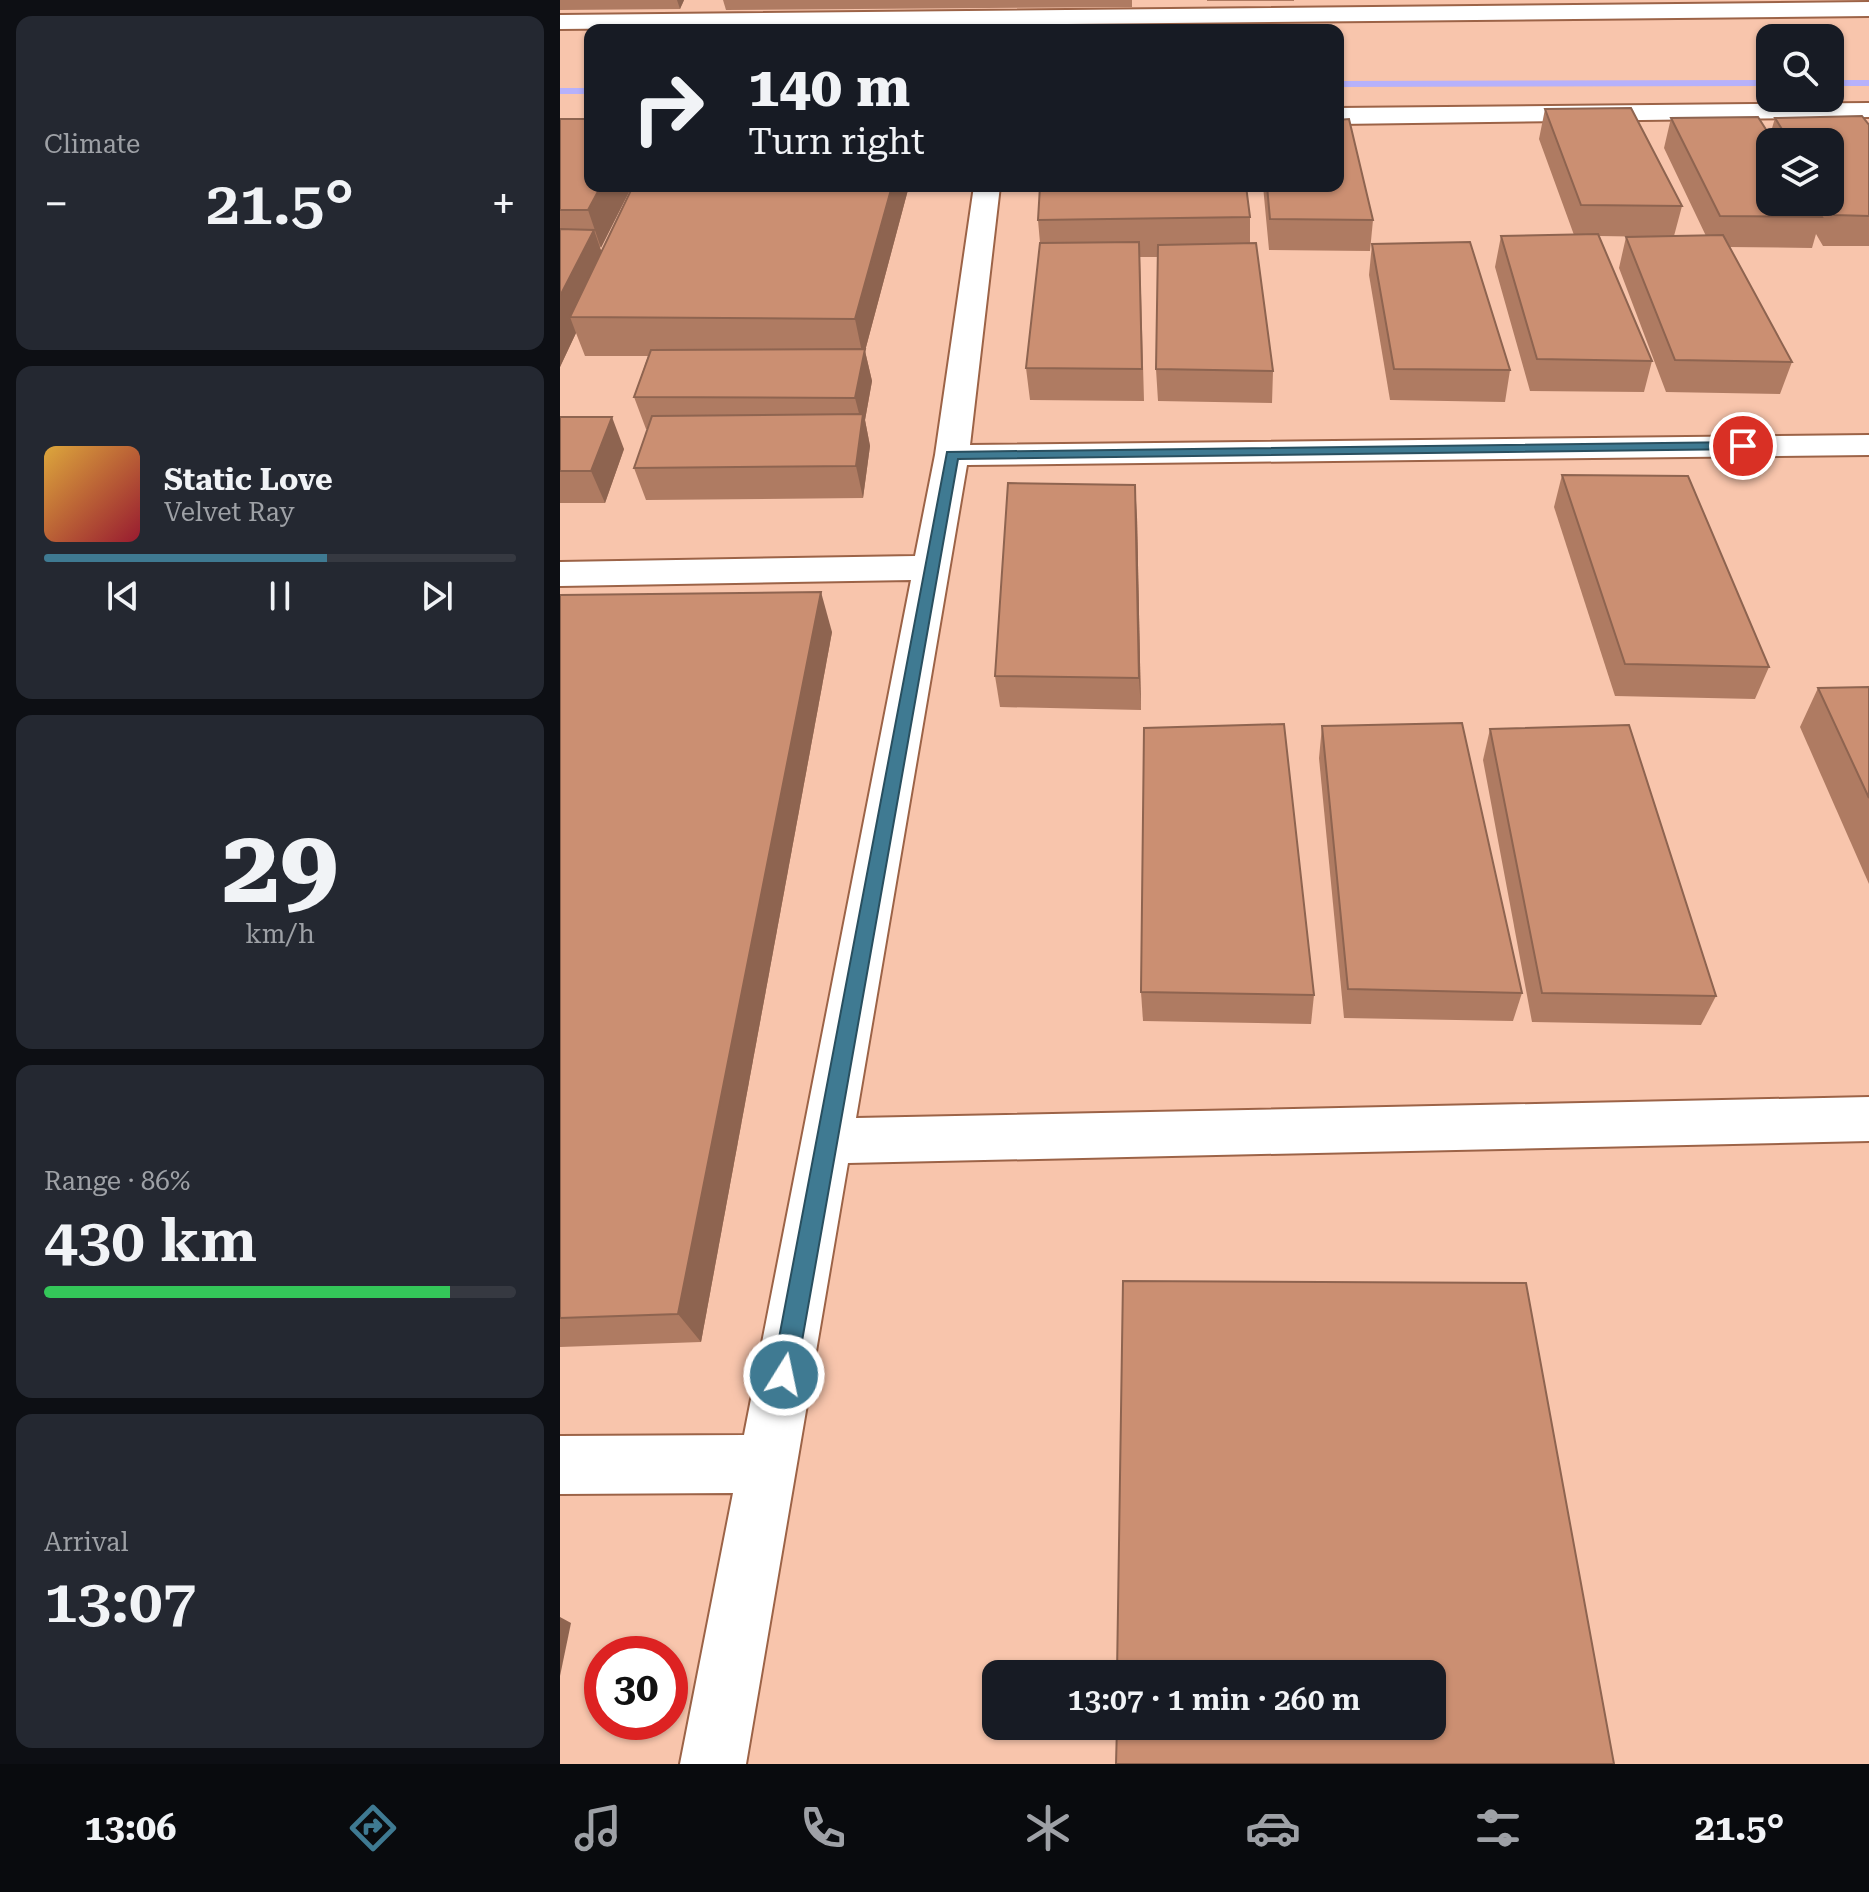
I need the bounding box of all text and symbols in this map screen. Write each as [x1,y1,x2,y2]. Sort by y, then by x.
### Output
map controls [1756,24,1844,216]
button: search [1756,24,1844,112]
text: 140 m [748,54,910,120]
icon: right [616,56,720,160]
text: Turn right [748,121,925,163]
button: layers [1756,128,1844,216]
text: Climate [44,129,140,159]
text: 21.5° [206,168,354,239]
text: − [44,178,69,230]
text: + [491,178,516,230]
pin [1709,412,1777,480]
icon: arrive [1721,424,1765,468]
text: Static Love [164,462,333,497]
text: Velvet Ray [164,497,295,527]
icon: previous [101,574,145,618]
icon: pause [258,574,302,618]
icon: next [415,574,459,618]
text: 29 [222,806,338,927]
text: km/h [245,919,315,949]
text: Range · 86% [44,1166,190,1196]
text: 430 km [44,1205,257,1276]
position arrow [742,1333,826,1417]
text: Arrival [44,1527,129,1557]
text: 13:07 [44,1566,196,1637]
speed limit sign: 30 [584,1636,688,1740]
text: 13:07 · 1 min · 260 m [1068,1682,1360,1717]
icon: directions [345,1800,401,1856]
icon: music [570,1800,626,1856]
icon: phone [795,1800,851,1856]
icon: climate [1020,1800,1076,1856]
icon: car [1245,1800,1301,1856]
icon: filters [1470,1800,1526,1856]
text: 13:06 [84,1807,176,1849]
text: 21.5° [1695,1807,1784,1849]

